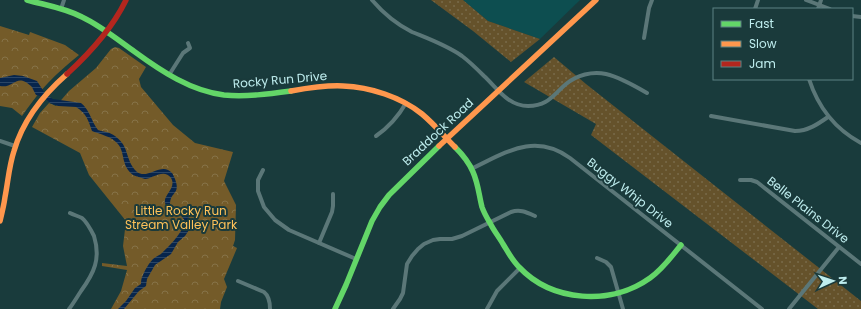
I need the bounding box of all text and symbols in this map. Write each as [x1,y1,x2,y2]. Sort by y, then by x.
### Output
legend [713,8,853,80]
text: Fast [749,15,774,32]
text: Slow [749,35,777,52]
text: Jam [749,55,776,72]
street label: Rocky Run Drive [232,67,328,92]
street label: Braddock Road [398,94,477,169]
street label: Buggy Whip Drive [584,154,677,232]
street label: Belle Plains Drive [764,172,853,247]
park label: Little Rocky Run Stream Valley Park [125,202,238,233]
north arrow [813,261,853,301]
text: N [835,276,851,285]

